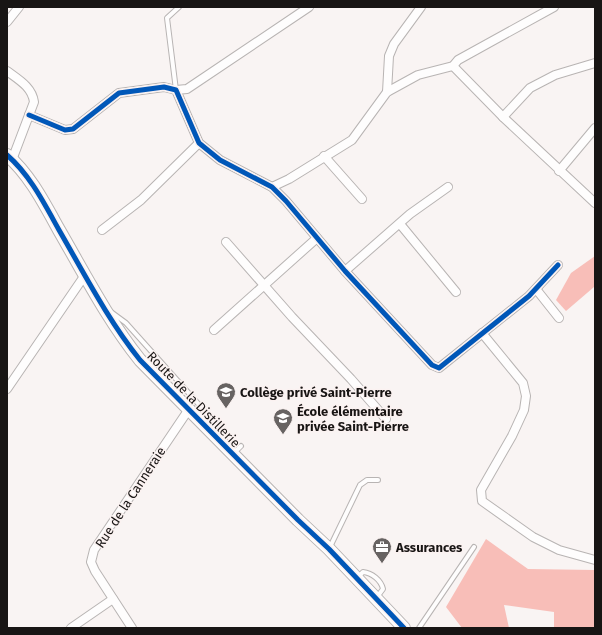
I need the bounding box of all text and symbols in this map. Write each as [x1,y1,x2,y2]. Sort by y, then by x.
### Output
street label: Route de la Distillerie [144,348,243,450]
school or university icon: Collège privé Saint-Pierre [215,381,237,409]
place label: Collège privé Saint-Pierre [240,385,392,400]
place label: École élémentaire privée Saint-Pierre [297,403,409,434]
school or university icon: École élémentaire privée Saint-Pierre [272,407,294,435]
street label: Rue de la Canneraie [92,444,169,551]
office icon: Assurances [371,536,393,564]
place label: Assurances [395,540,463,555]

